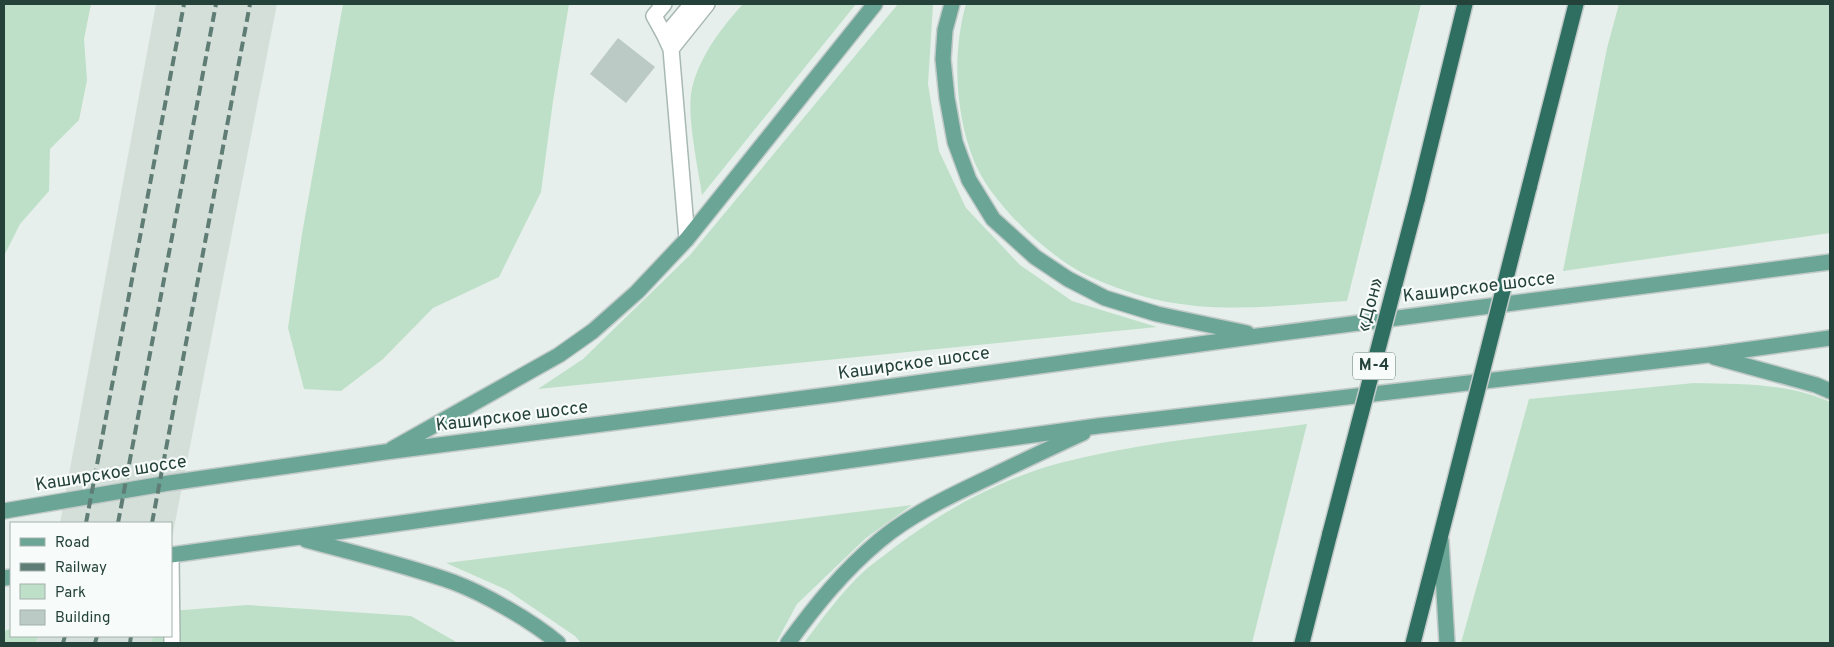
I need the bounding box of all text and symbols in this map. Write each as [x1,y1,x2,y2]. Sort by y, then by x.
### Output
street label: Каширское шоссе [1402,267,1556,309]
street label: «Дон» [1353,275,1389,335]
street label: Каширское шоссе [837,342,991,386]
road number: М-4 [1353,352,1395,380]
street label: Каширское шоссе [435,396,589,438]
street label: Каширское шоссе [34,451,188,497]
legend [10,522,172,637]
text: Road [55,534,90,553]
text: Railway [55,559,107,578]
text: Park [55,584,86,603]
text: Building [55,609,110,628]

